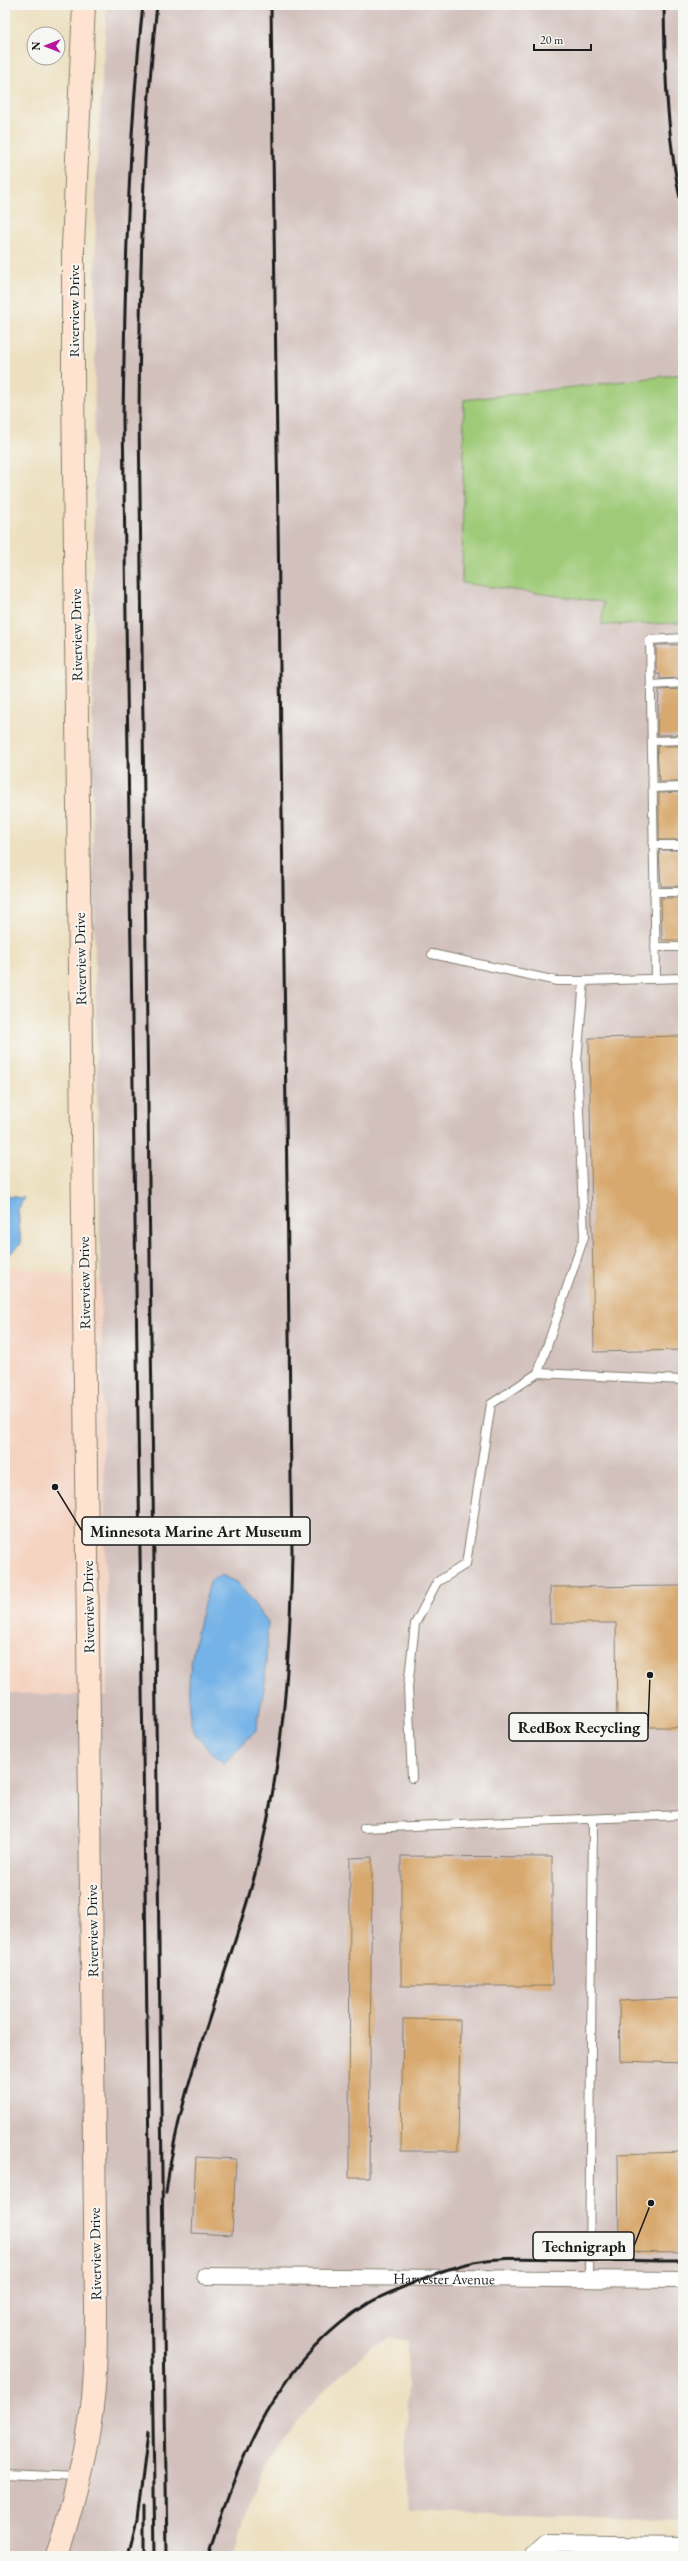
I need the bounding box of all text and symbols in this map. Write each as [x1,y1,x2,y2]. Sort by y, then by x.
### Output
north arrow [26,26,66,66]
scale bar [534,26,591,52]
text: 20 m [540,32,564,48]
text: N [29,41,43,50]
street label: Riverview Drive [64,264,83,357]
street label: Riverview Drive [66,588,86,682]
street label: Riverview Drive [70,912,90,1006]
street label: Riverview Drive [74,1236,94,1330]
callout: Minnesota Marine Art Museum [82,1517,310,1545]
text: Minnesota Marine Art Museum [90,1521,302,1542]
street label: Riverview Drive [78,1560,98,1654]
callout: RedBox Recycling [509,1713,648,1741]
text: RedBox Recycling [518,1717,641,1738]
street label: Riverview Drive [82,1884,102,1978]
street label: Riverview Drive [85,2207,105,2301]
callout: Technigraph [533,2232,634,2260]
text: Technigraph [542,2236,626,2257]
street label: Harvester Avenue [393,2268,495,2288]

